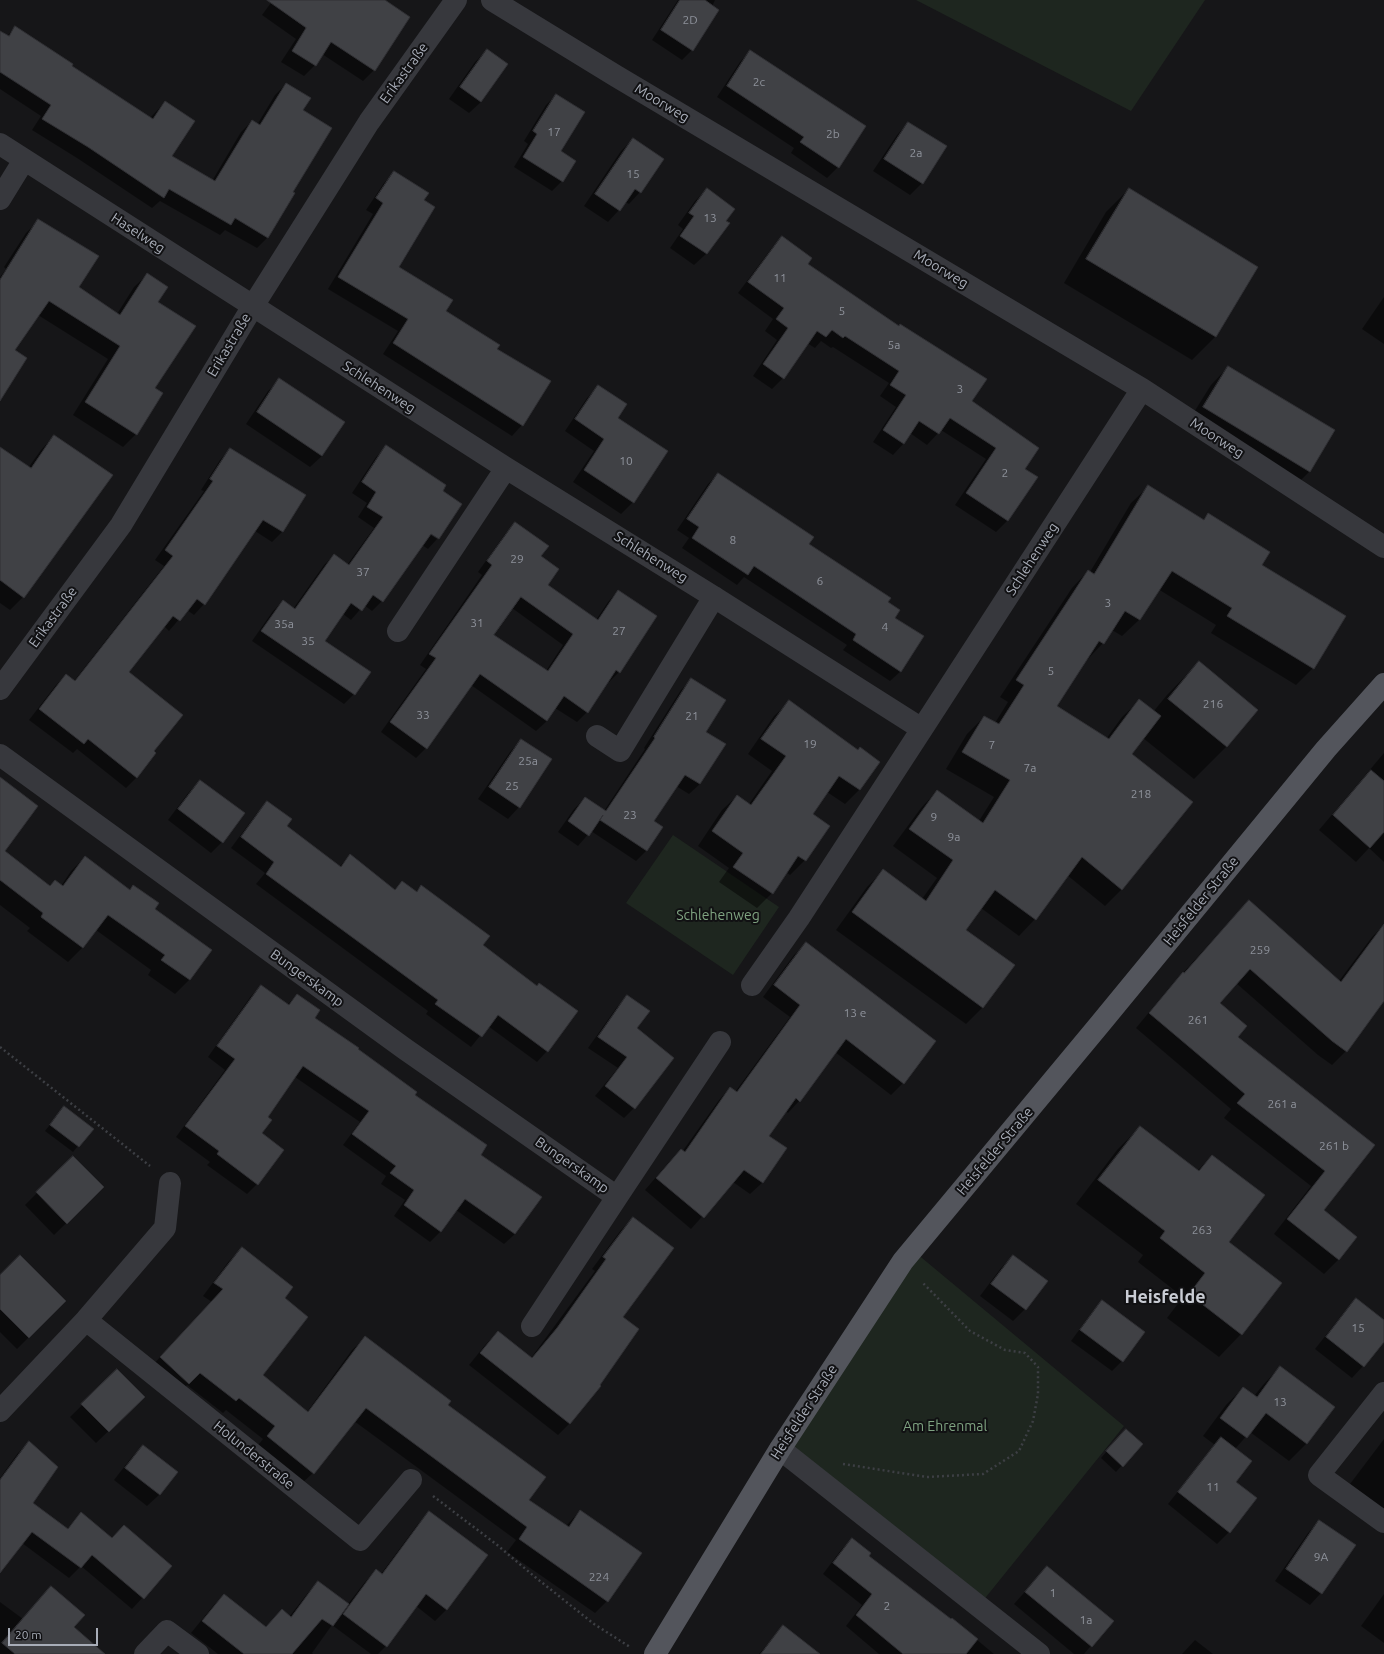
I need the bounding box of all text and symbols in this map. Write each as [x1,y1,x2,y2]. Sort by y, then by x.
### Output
house number: 2D [682,13,698,27]
street label: Erikastraße [376,39,432,107]
house number: 2c [753,75,765,89]
street label: Moorweg [632,80,692,126]
house number: 17 [547,125,561,139]
house number: 2b [826,127,840,141]
house number: 2a [910,146,922,160]
house number: 15 [626,167,640,181]
street label: Haselweg [108,209,168,257]
house number: 13 [703,211,717,225]
street label: Moorweg [911,246,971,292]
house number: 11 [773,271,787,285]
house number: 5 [839,304,845,318]
street label: Erikastraße [204,310,254,380]
house number: 5a [888,338,900,352]
street label: Schlehenweg [339,357,419,417]
house number: 3 [957,382,963,396]
street label: Moorweg [1187,414,1247,462]
house number: 10 [619,454,633,468]
house number: 2 [1002,466,1008,480]
street label: Schlehenweg [1002,519,1062,599]
street label: Schlehenweg [611,528,691,586]
house number: 8 [730,533,736,547]
house number: 29 [510,552,524,566]
house number: 37 [356,565,370,579]
house number: 6 [817,574,823,588]
street label: Erikastraße [25,583,81,651]
house number: 3 [1105,596,1111,610]
house number: 31 [470,616,484,630]
house number: 35a [274,617,294,631]
house number: 4 [882,620,888,634]
house number: 27 [612,624,626,638]
house number: 35 [301,634,315,648]
house number: 5 [1048,664,1054,678]
house number: 216 [1203,697,1223,711]
house number: 33 [416,708,430,722]
house number: 21 [685,709,699,723]
house number: 19 [803,737,817,751]
house number: 7 [989,738,995,752]
house number: 25a [518,754,538,768]
house number: 7a [1024,761,1036,775]
house number: 25 [505,779,519,793]
house number: 218 [1131,787,1151,801]
house number: 23 [623,808,637,822]
house number: 9 [931,810,937,824]
house number: 9a [948,830,960,844]
street label: Heisfelder Straße [1160,853,1242,949]
park label: Schlehenweg [676,907,760,923]
house number: 259 [1250,943,1270,957]
street label: Bungerskamp [267,946,347,1010]
house number: 13 e [844,1006,866,1020]
house number: 261 [1188,1013,1208,1027]
house number: 261 a [1267,1097,1297,1111]
street label: Heisfelder Straße [953,1104,1037,1198]
street label: Bungerskamp [532,1133,612,1197]
house number: 261 b [1319,1139,1349,1153]
house number: 263 [1192,1223,1212,1237]
district label: Heisfelde [1124,1286,1206,1308]
house number: 15 [1351,1321,1365,1335]
street label: Heisfelder Straße [767,1361,841,1463]
house number: 13 [1273,1395,1287,1409]
street label: Holunderstraße [210,1417,298,1493]
park label: Am Ehrenmal [903,1418,987,1434]
house number: 11 [1206,1480,1220,1494]
house number: 9A [1314,1550,1328,1564]
house number: 224 [589,1570,609,1584]
house number: 1 [1050,1586,1056,1600]
house number: 2 [884,1599,890,1613]
house number: 1a [1080,1613,1092,1627]
scale bar [10,1620,100,1646]
text: 20 m [15,1628,42,1641]

